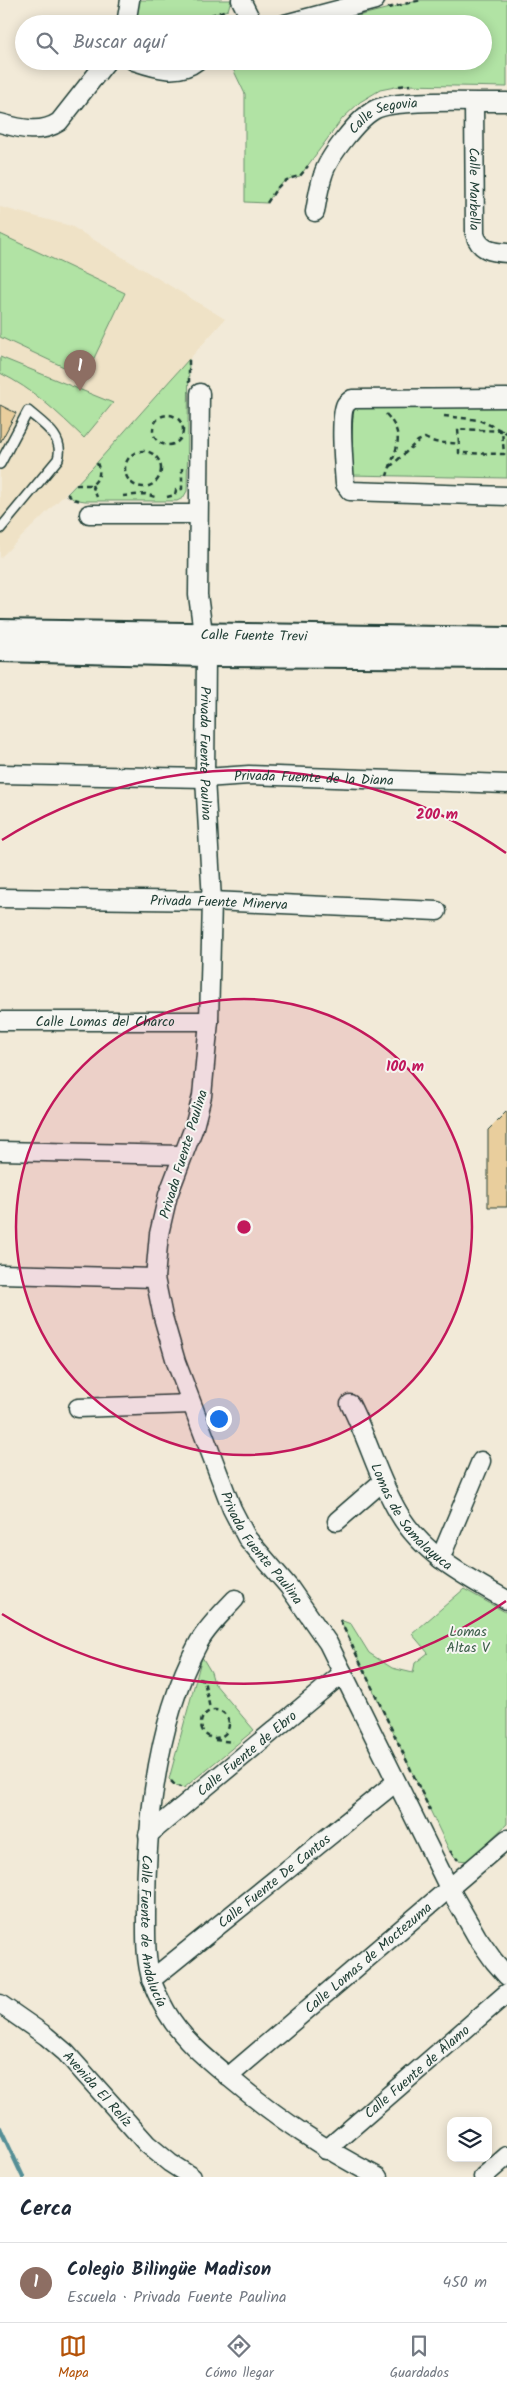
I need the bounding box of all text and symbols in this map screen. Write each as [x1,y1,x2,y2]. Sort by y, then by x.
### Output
search box [15,15,492,70]
text: Buscar aquí [73,28,165,58]
icon: search [33,29,61,57]
street label: Calle Segovia [343,92,418,139]
street label: Calle Marbella [462,147,485,231]
pin: 1 [64,350,96,391]
street label: Calle Fuente Trevi [200,624,308,648]
street label: Privada Fuente Paulina [193,686,217,821]
street label: Privada Fuente de la Diana [233,765,394,792]
text: 200 m [416,803,458,827]
street label: Privada Fuente Minerva [150,890,288,916]
street label: Calle Lomas del Charco [35,1011,175,1033]
text: 100 m [386,1055,424,1079]
street label: Privada Fuente Paulina [154,1087,214,1222]
centre of rings [235,1218,253,1236]
your location [206,1406,232,1432]
street label: Lomas de Samalayuca [364,1460,457,1576]
street label: Privada Fuente Paulina [214,1488,308,1609]
park label: Lomas Altas V [447,1621,491,1659]
street label: Calle Fuente de Ebro [192,1706,302,1802]
street label: Calle Fuente De Cantos [213,1829,336,1934]
street label: Calle Fuente de Andalucía [134,1855,172,2012]
street label: Calle Lomas de Moctezuma [300,1897,437,2019]
street label: Calle Fuente de Álamo [360,2020,475,2124]
street label: Avenida El Relíz [57,2046,137,2132]
map controls [447,2117,492,2162]
button: layers [447,2117,492,2162]
text: Cerca [20,2193,72,2226]
text: Colegio Bilingüe Madison [67,2255,271,2285]
text: 1 [34,2270,38,2295]
text: 450 m [442,2270,487,2295]
text: Escuela · Privada Fuente Paulina [67,2285,286,2310]
tab: Mapa [58,2332,89,2384]
tab: Cómo llegar [205,2332,274,2384]
tab: Guardados [390,2332,449,2384]

